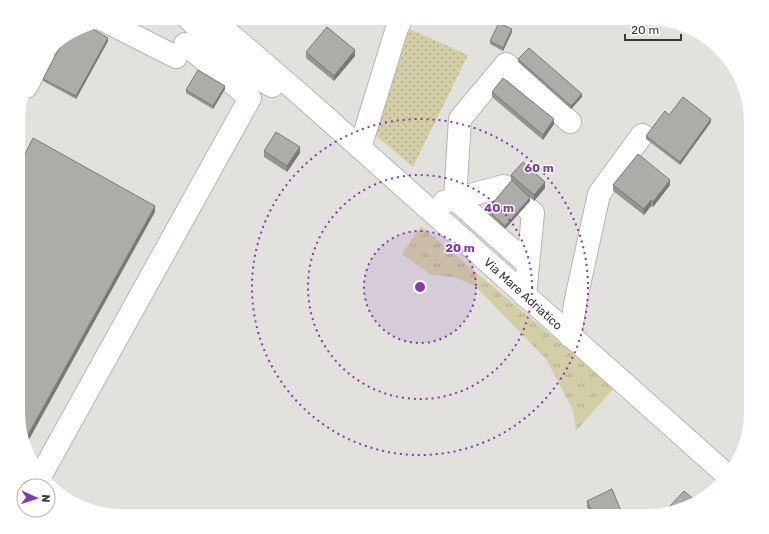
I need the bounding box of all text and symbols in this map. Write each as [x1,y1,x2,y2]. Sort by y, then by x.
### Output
scale bar [625,16,681,42]
text: 20 m [631,23,659,37]
text: 60 m [524,161,554,175]
text: 40 m [484,201,514,215]
text: 20 m [445,241,475,255]
street label: Via Mare Adriatico [481,255,565,333]
centre of rings [413,280,427,294]
north arrow [16,478,56,518]
text: N [39,494,52,503]

